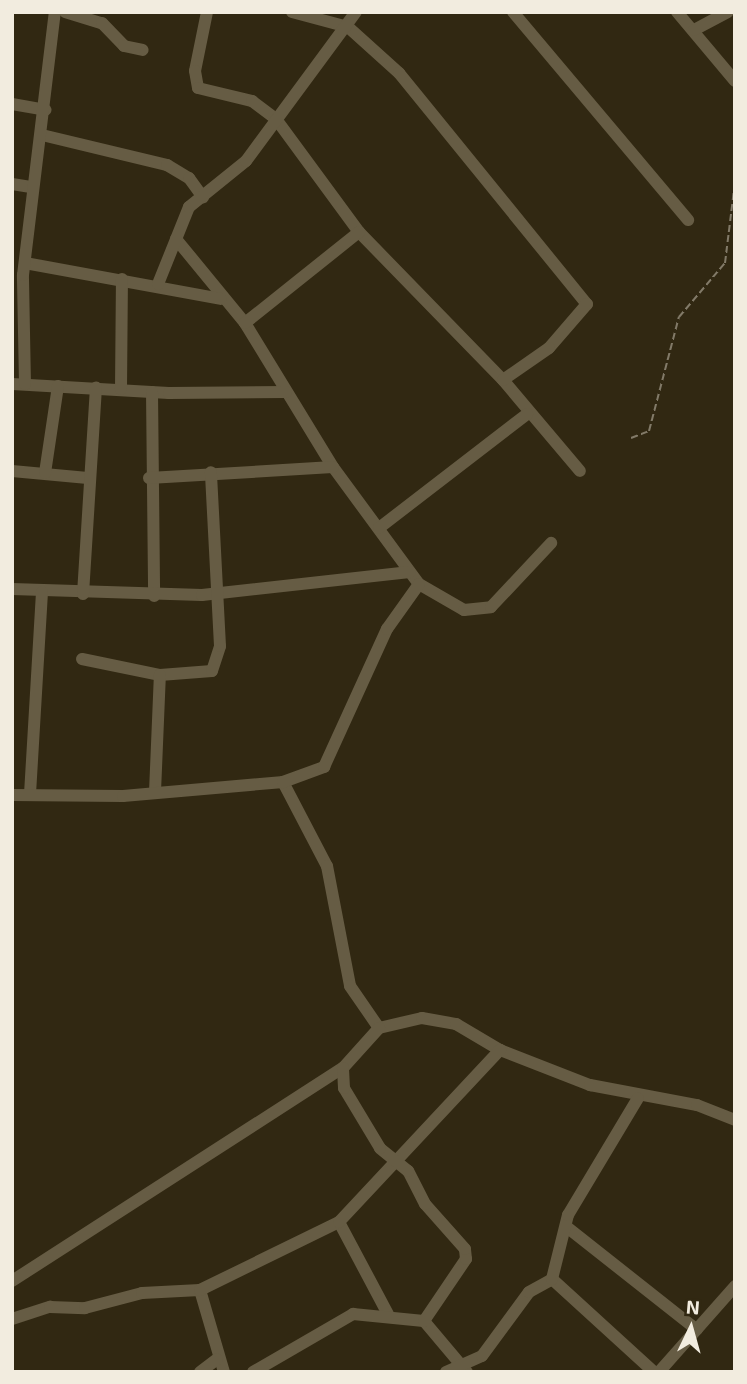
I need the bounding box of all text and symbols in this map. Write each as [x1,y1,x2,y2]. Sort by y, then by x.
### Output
north arrow [656,1293,726,1363]
text: N [685,1295,701,1319]

